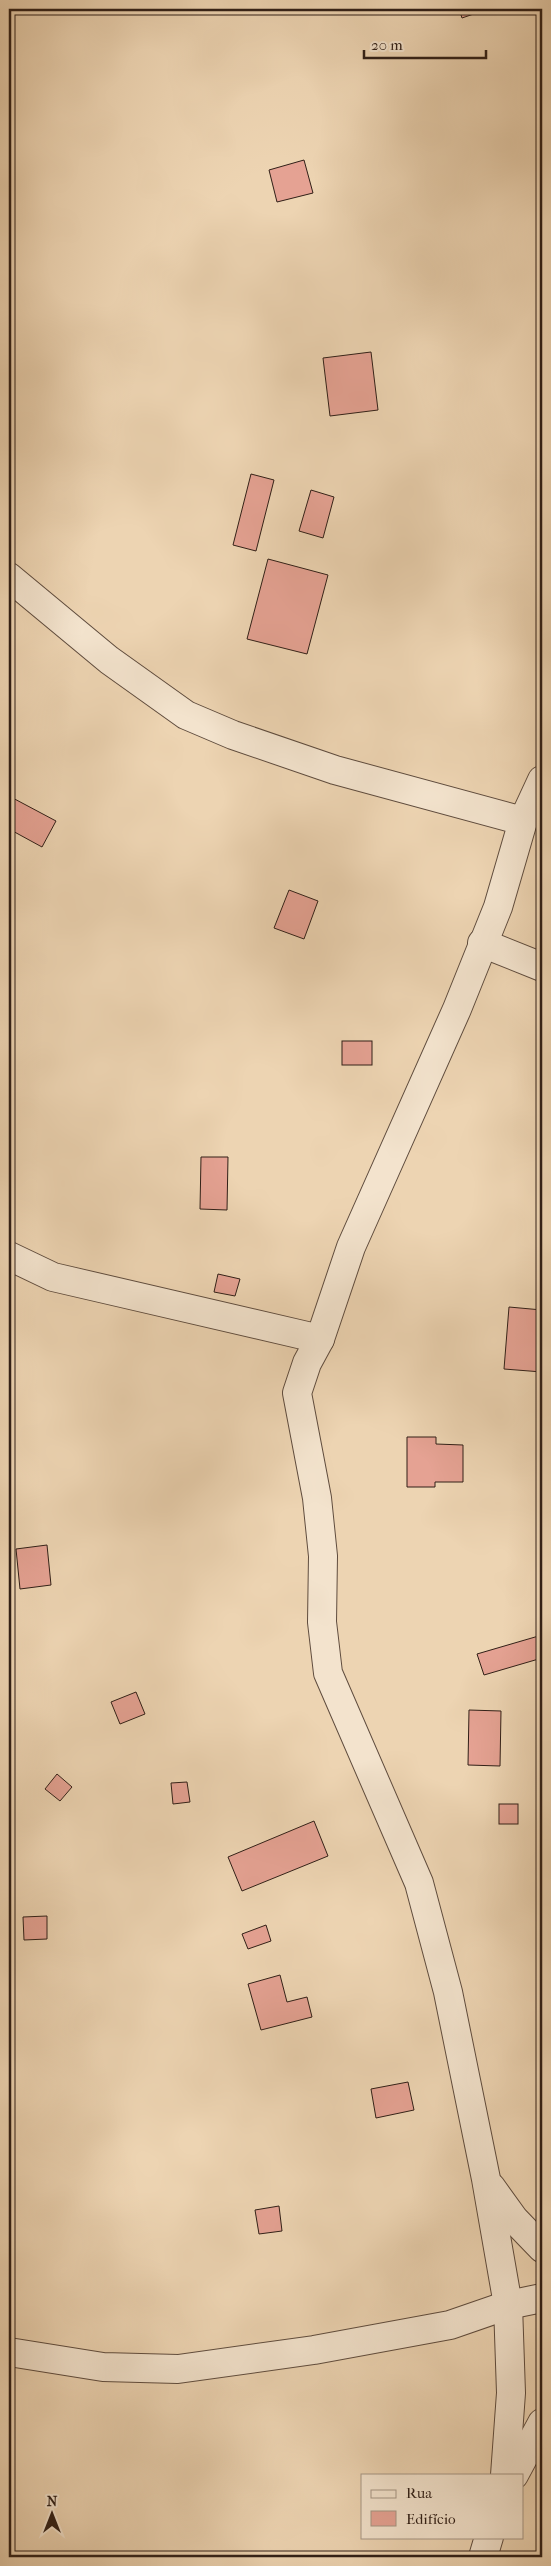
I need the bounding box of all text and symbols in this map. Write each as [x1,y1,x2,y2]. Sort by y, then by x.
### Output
scale bar [364,28,486,60]
text: 20 m [371,36,403,54]
legend [361,2474,524,2538]
text: Rua [406,2484,433,2502]
north arrow [28,2488,78,2538]
text: N [47,2493,58,2510]
text: Edifício [406,2510,456,2528]

